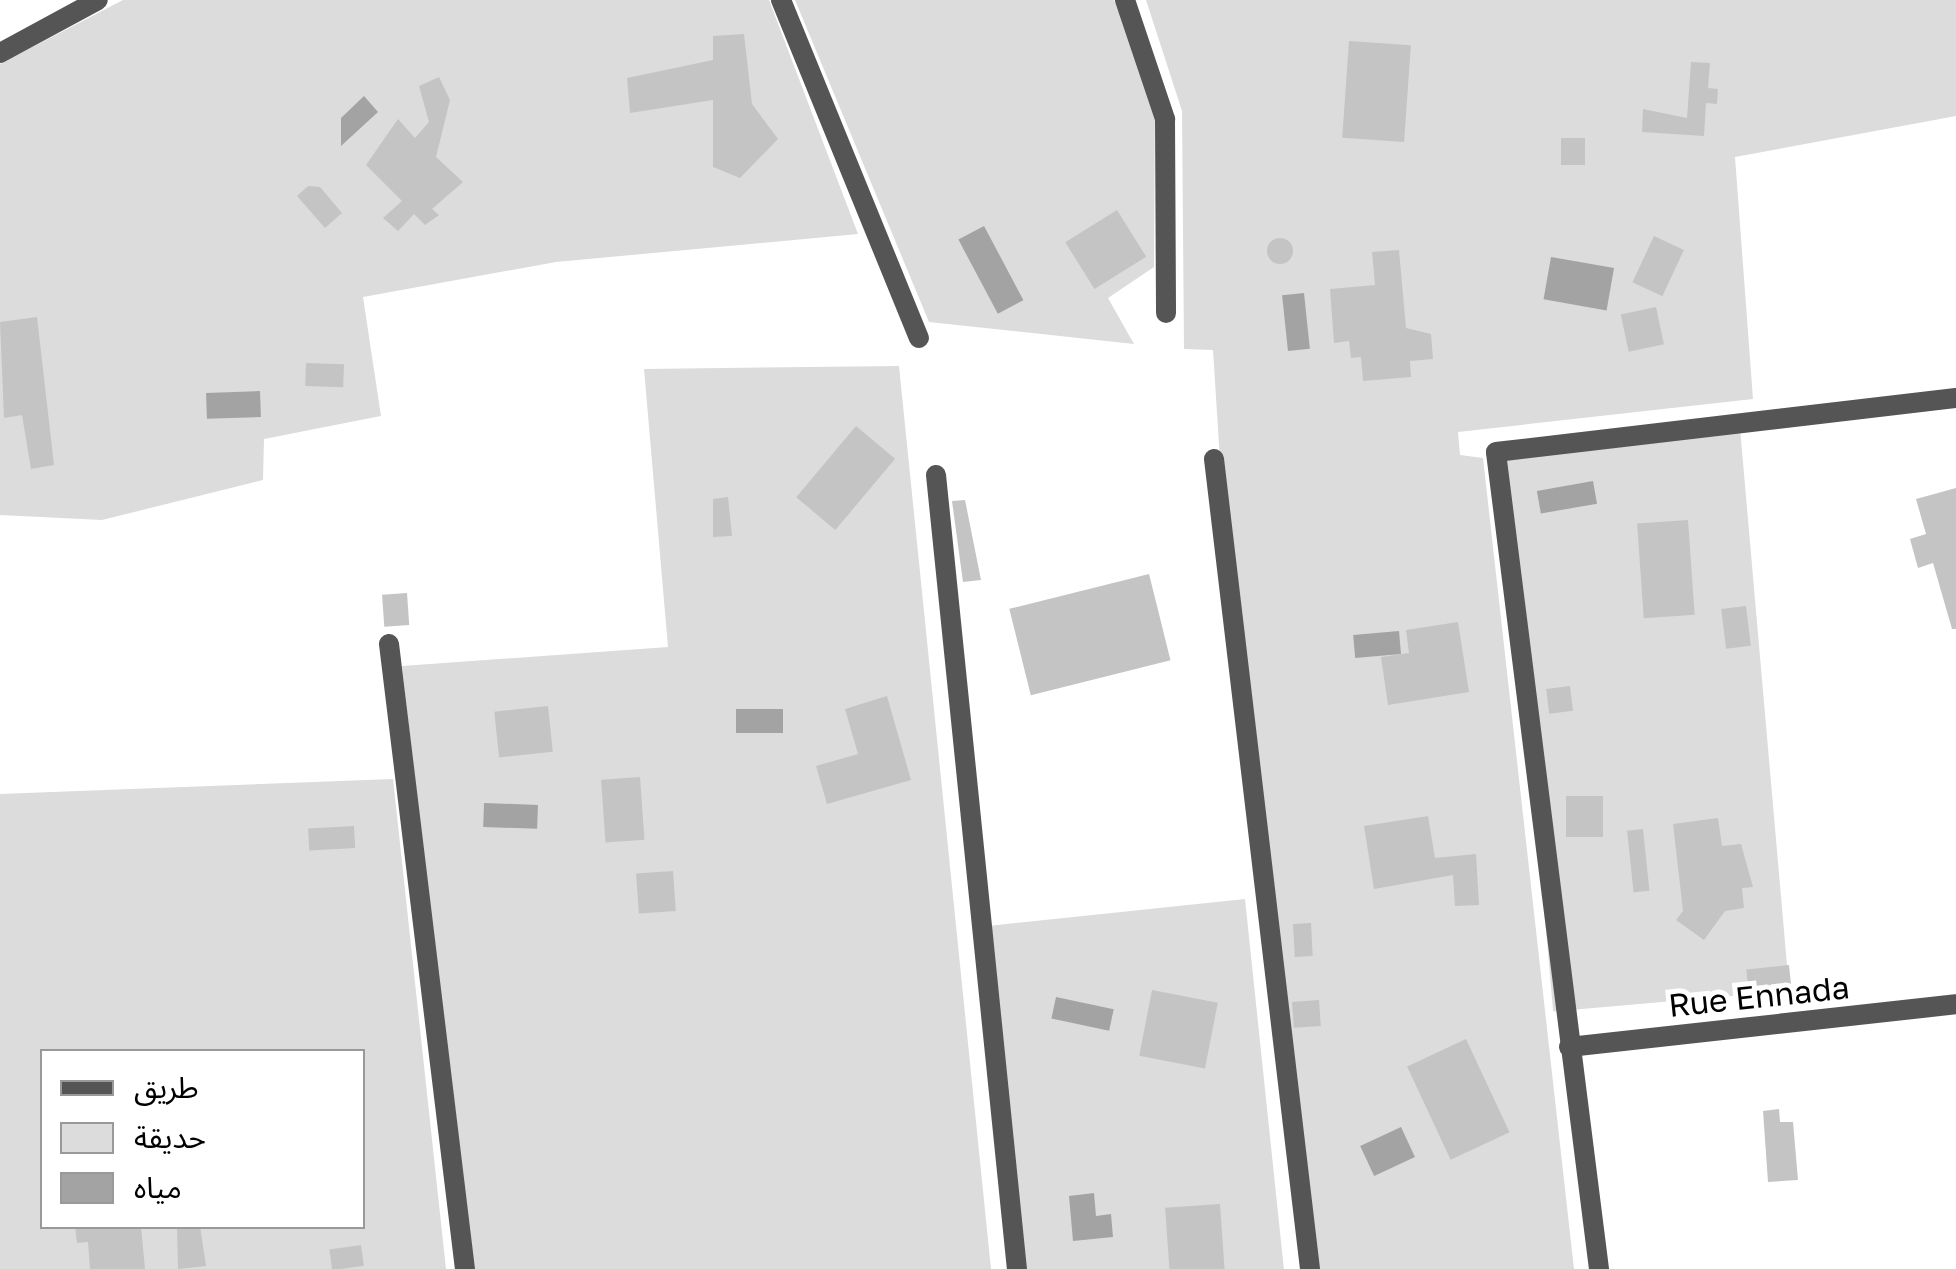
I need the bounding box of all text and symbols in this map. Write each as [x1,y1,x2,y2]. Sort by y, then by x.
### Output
street label: Rue Ennada [1667,967,1851,1025]
legend [40,1049,365,1229]
text: طريق [134,1069,199,1105]
text: حديقة [134,1119,206,1155]
text: مياه [134,1169,182,1205]

